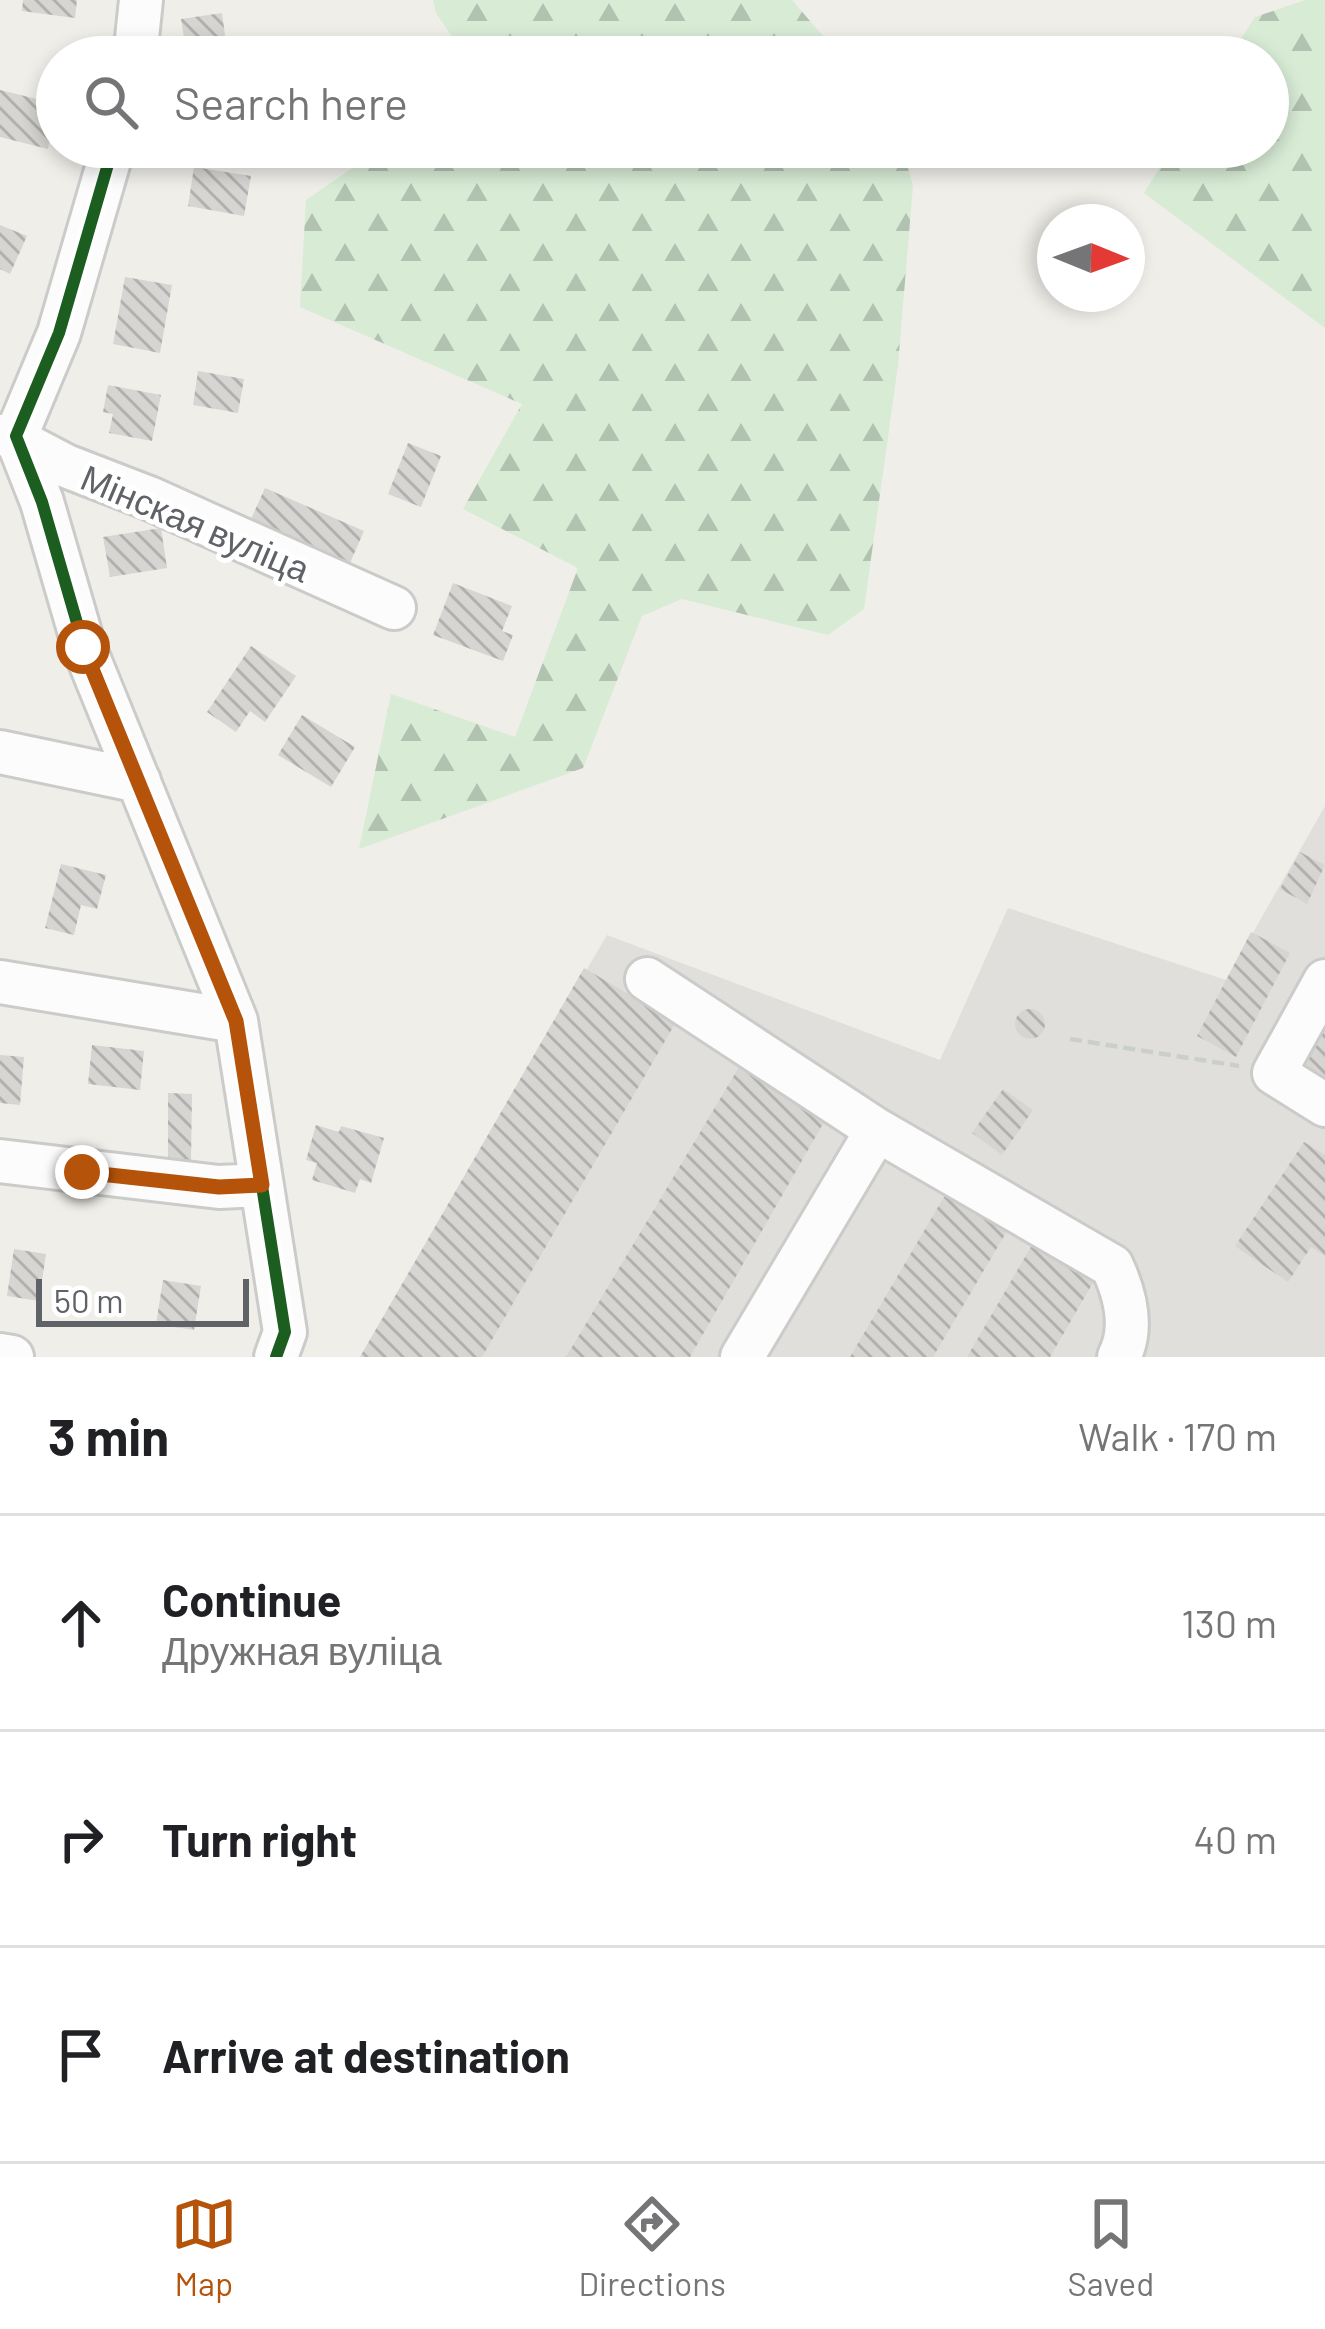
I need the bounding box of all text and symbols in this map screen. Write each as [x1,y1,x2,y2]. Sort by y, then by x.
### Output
search box [36,36,1289,168]
icon: search [78,69,144,135]
text: Search here [174,75,408,129]
north arrow [1037,204,1145,312]
street label: Мінская вуліца [75,454,318,591]
route start [56,620,110,674]
route end [55,1145,109,1199]
scale bar [36,1273,249,1326]
text: 50 m [54,1280,124,1320]
text: 3 min [48,1405,169,1466]
text: Walk · 170 m [1078,1412,1277,1459]
text: Continue [162,1572,341,1626]
icon: ahead [48,1590,114,1656]
text: 130 m [1181,1599,1277,1646]
text: Дружная вуліца [162,1626,442,1673]
icon: right [48,1806,114,1872]
text: Turn right [162,1812,357,1866]
text: 40 m [1193,1815,1277,1862]
icon: arrive [48,2022,114,2088]
text: Arrive at destination [162,2028,570,2082]
tab: Map [171,2191,237,2303]
tab: Directions [578,2191,726,2303]
tab: Saved [1068,2191,1154,2303]

